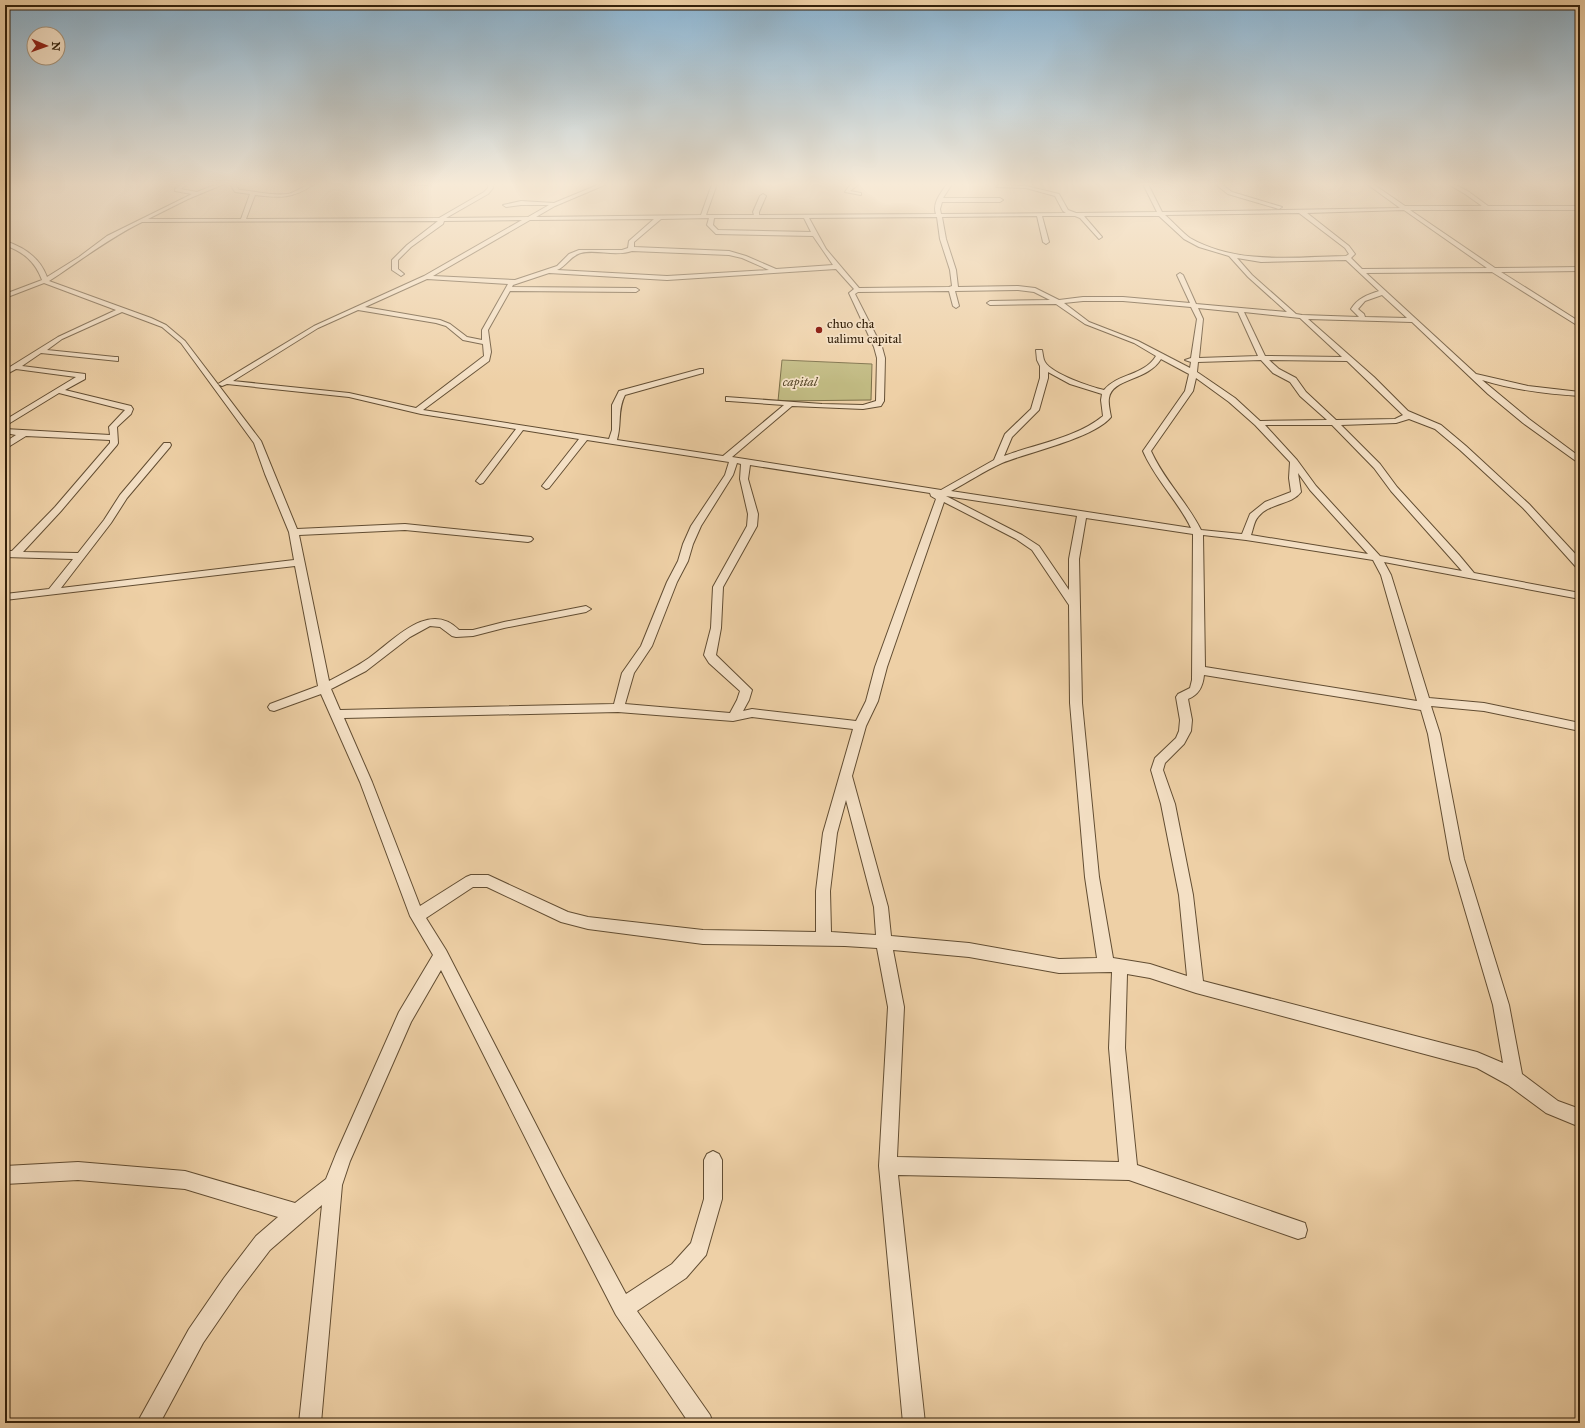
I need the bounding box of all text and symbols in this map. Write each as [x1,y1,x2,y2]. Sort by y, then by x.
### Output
north arrow [26,26,66,66]
text: N [49,41,62,52]
place label: chuo cha ualimu capital [827,316,902,347]
marker: chuo cha ualimu capital [814,325,824,335]
park label: capital [783,374,819,390]

